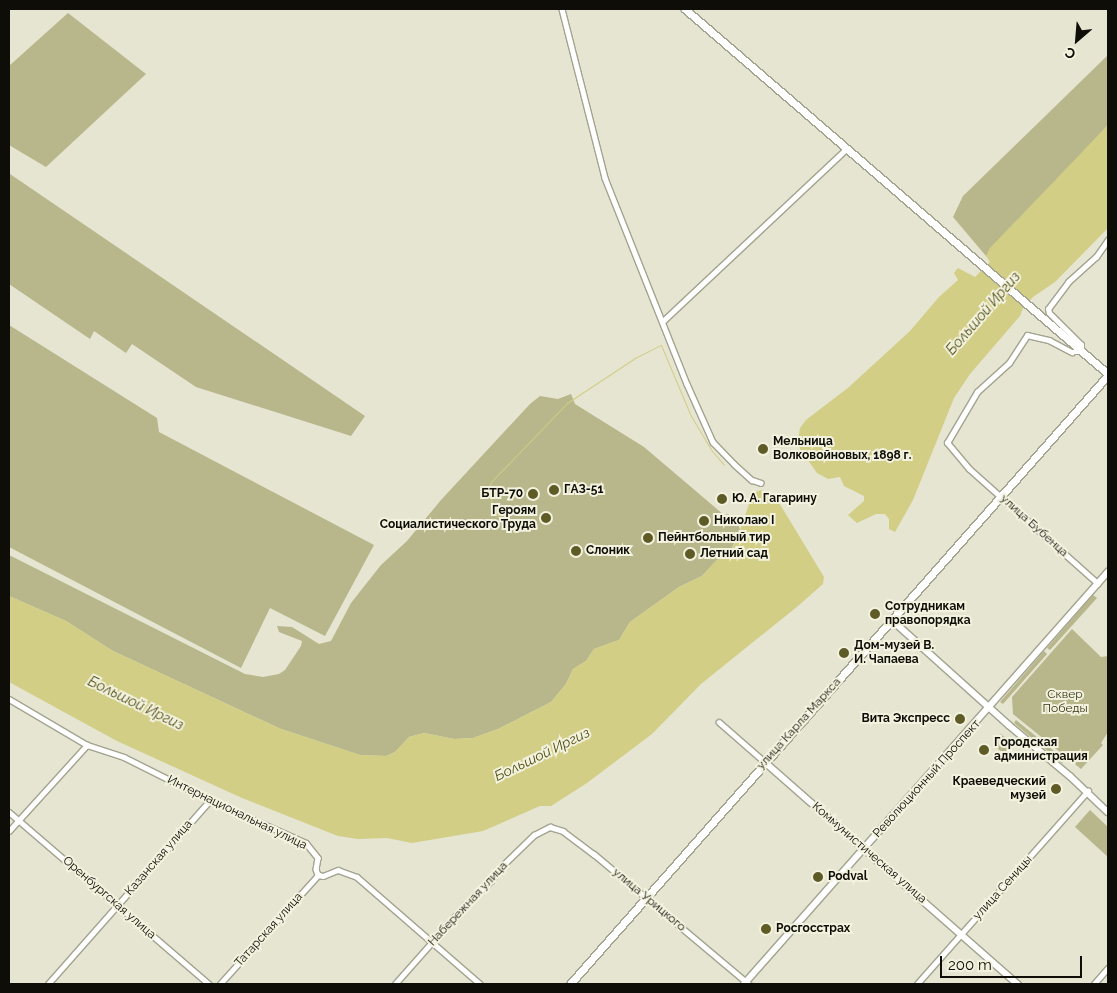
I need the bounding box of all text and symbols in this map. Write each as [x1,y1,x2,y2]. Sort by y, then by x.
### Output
north arrow [1052,15,1102,65]
text: С [1062,44,1078,63]
water label: Большой Иргиз [942,268,1024,358]
place label: Мельница Волковойновых, 1898 г. [773,435,911,463]
marker: Мельница Волковойновых, 1898 г. [757,443,769,455]
place label: ГАЗ-51 [564,483,603,497]
marker: ГАЗ-51 [548,484,560,496]
place label: БТР-70 [481,487,523,501]
marker: БТР-70 [527,488,539,500]
place label: Ю. А. Гагарину [732,492,817,506]
street label: улица Бубенца [997,492,1071,560]
marker: Ю. А. Гагарину [716,493,728,505]
place label: Героям Социалистического Труда [379,504,536,532]
marker: Героям Социалистического Труда [540,512,552,524]
place label: Николаю I [714,514,774,528]
marker: Николаю I [698,515,710,527]
place label: Пейнтбольный тир [658,531,770,545]
marker: Пейнтбольный тир [642,532,654,544]
place label: Слоник [586,544,630,558]
marker: Слоник [570,545,582,557]
place label: Летний сад [700,547,768,561]
marker: Летний сад [684,548,696,560]
place label: Сотрудникам правопорядка [885,600,971,628]
marker: Сотрудникам правопорядка [869,608,881,620]
place label: Дом-музей В. И. Чапаева [854,639,934,667]
marker: Дом-музей В. И. Чапаева [838,647,850,659]
water label: Большой Иргиз [85,673,187,733]
street label: улица Карла Маркса [754,675,844,773]
park label: Сквер Победы [1042,688,1088,716]
place label: Вита Экспресс [862,712,950,726]
marker: Вита Экспресс [954,713,966,725]
street label: Революционный Проспект [870,717,984,841]
water label: Большой Иргиз [491,724,593,784]
place label: Городская администрация [994,736,1088,764]
marker: Городская администрация [978,744,990,756]
street label: Интернациональная улица [165,773,309,853]
place label: Краеведческий музей [952,775,1046,803]
marker: Краеведческий музей [1050,783,1062,795]
street label: Коммунистическая улица [809,799,929,907]
street label: Казанская улица [122,817,196,899]
street label: улица Сеницы [970,853,1036,923]
street label: Оренбургская улица [59,854,159,942]
street label: Набережная улица [425,859,511,949]
street label: улица Урицкого [610,865,688,935]
place label: Podval [828,870,867,884]
marker: Podval [812,871,824,883]
street label: Татарская улица [232,890,306,970]
place label: Росгосстрах [776,922,850,936]
marker: Росгосстрах [760,923,772,935]
scale bar [942,946,1084,978]
text: 200 m [948,956,992,974]

